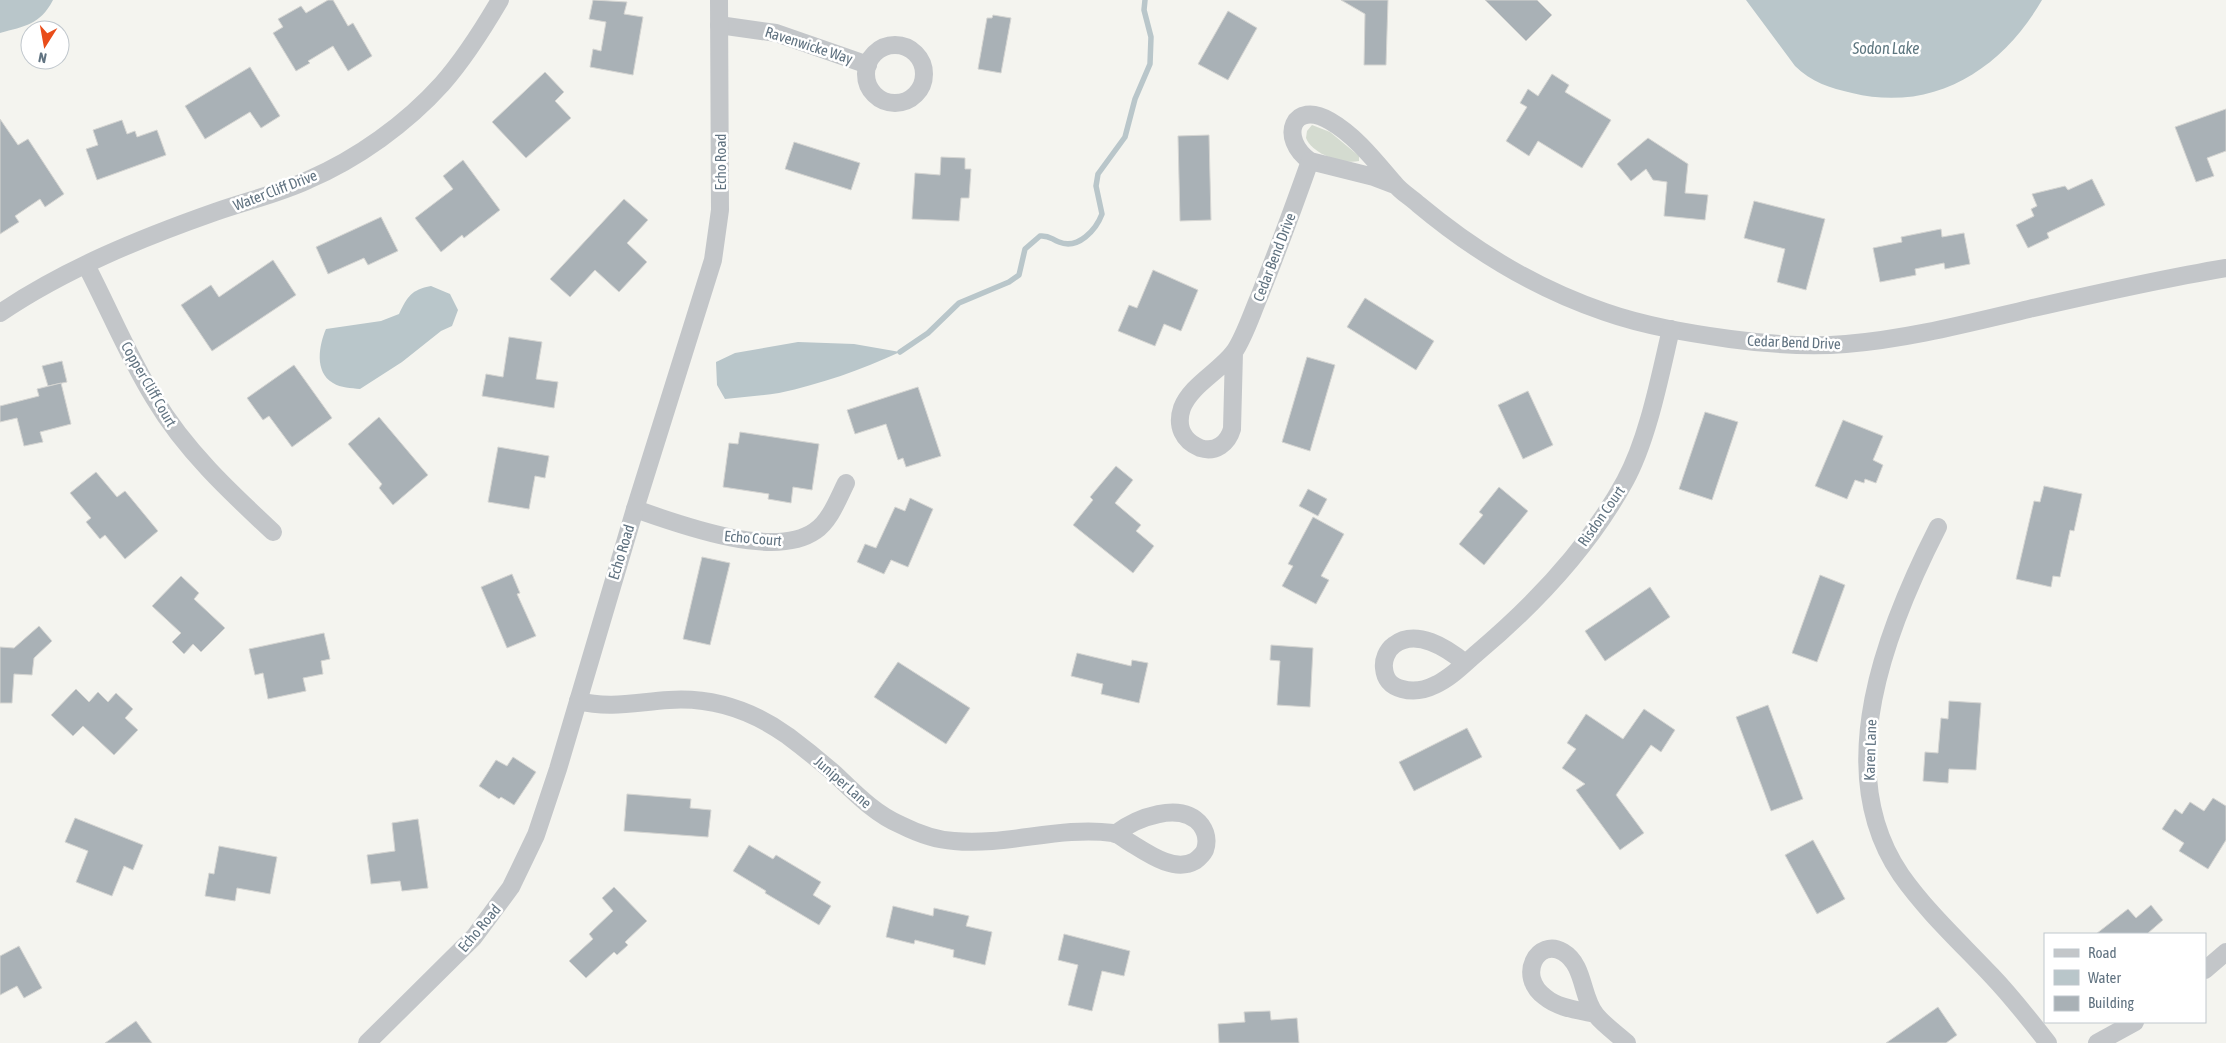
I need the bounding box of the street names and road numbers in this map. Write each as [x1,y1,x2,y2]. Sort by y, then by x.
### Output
street label: Ravenwicke Way [763,23,855,67]
street label: Echo Road [712,134,729,190]
street label: Water Cliff Drive [231,166,319,214]
street label: Cedar Bend Drive [1249,210,1299,304]
street label: Cedar Bend Drive [1747,332,1841,352]
street label: Copper Cliff Court [118,338,180,430]
street label: Risdon Court [1574,483,1628,549]
street label: Echo Road [605,522,637,582]
street label: Echo Court [723,527,783,549]
street label: Karen Lane [1860,719,1880,781]
street label: Juniper Lane [811,753,875,812]
street label: Echo Road [454,901,504,955]

